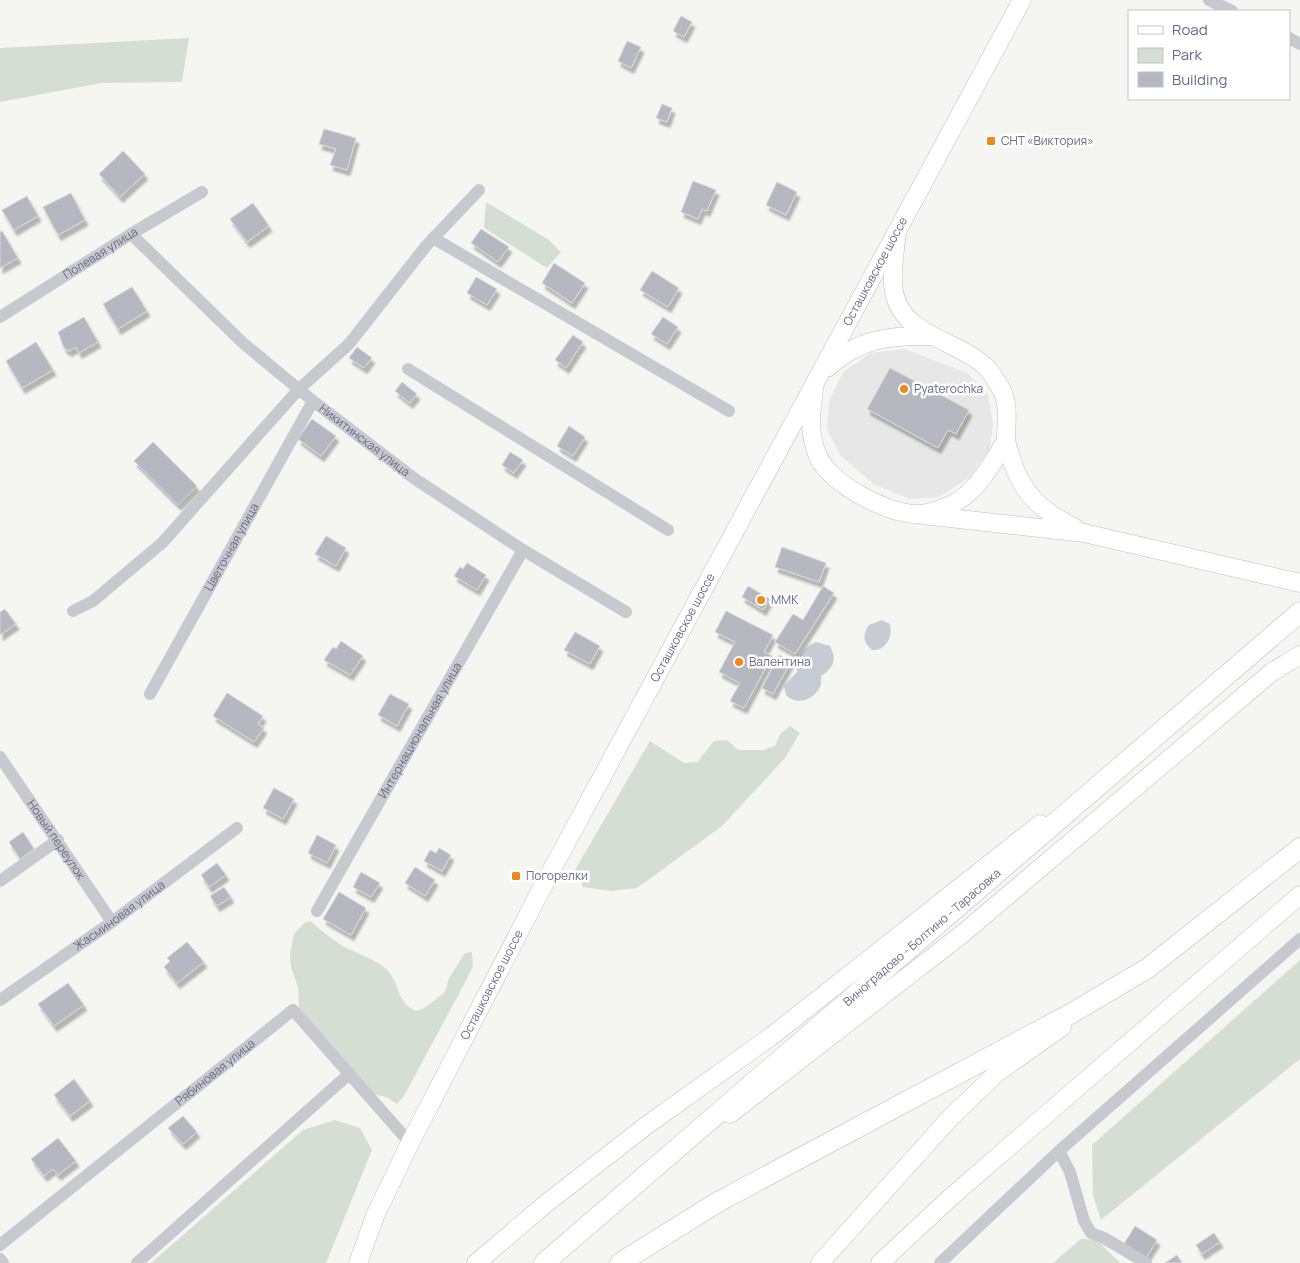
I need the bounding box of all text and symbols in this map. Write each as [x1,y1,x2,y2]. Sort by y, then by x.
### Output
legend [1128,10,1290,100]
text: Road [1172,19,1208,40]
text: Park [1172,44,1202,65]
text: Building [1172,69,1227,90]
place label: СНТ «Виктория» [1001,132,1094,149]
marker: СНТ «Виктория» [985,135,997,147]
street label: Осташковское шоссе [838,214,911,329]
street label: Полевая улица [60,223,141,283]
place label: Pyaterochka [914,380,983,397]
marker: Pyaterochka [898,383,910,395]
street label: Никитинская улица [316,400,414,480]
street label: Цветочная улица [200,500,263,594]
street label: Осташковское шоссе [646,570,719,685]
place label: ММК [771,591,799,608]
marker: ММК [755,594,767,606]
place label: Валентина [749,653,811,670]
marker: Валентина [733,656,745,668]
street label: Интернациональная улица [374,659,465,801]
street label: Новый переулок [23,796,90,884]
street label: Виноградово - Болтино - Тарасовка [839,864,1004,1010]
place label: Погорелки [526,867,588,884]
marker: Погорелки [510,870,522,882]
street label: Жасминовая улица [70,876,168,954]
street label: Осташковское шоссе [456,927,527,1043]
street label: Рябиновая улица [171,1035,259,1109]

